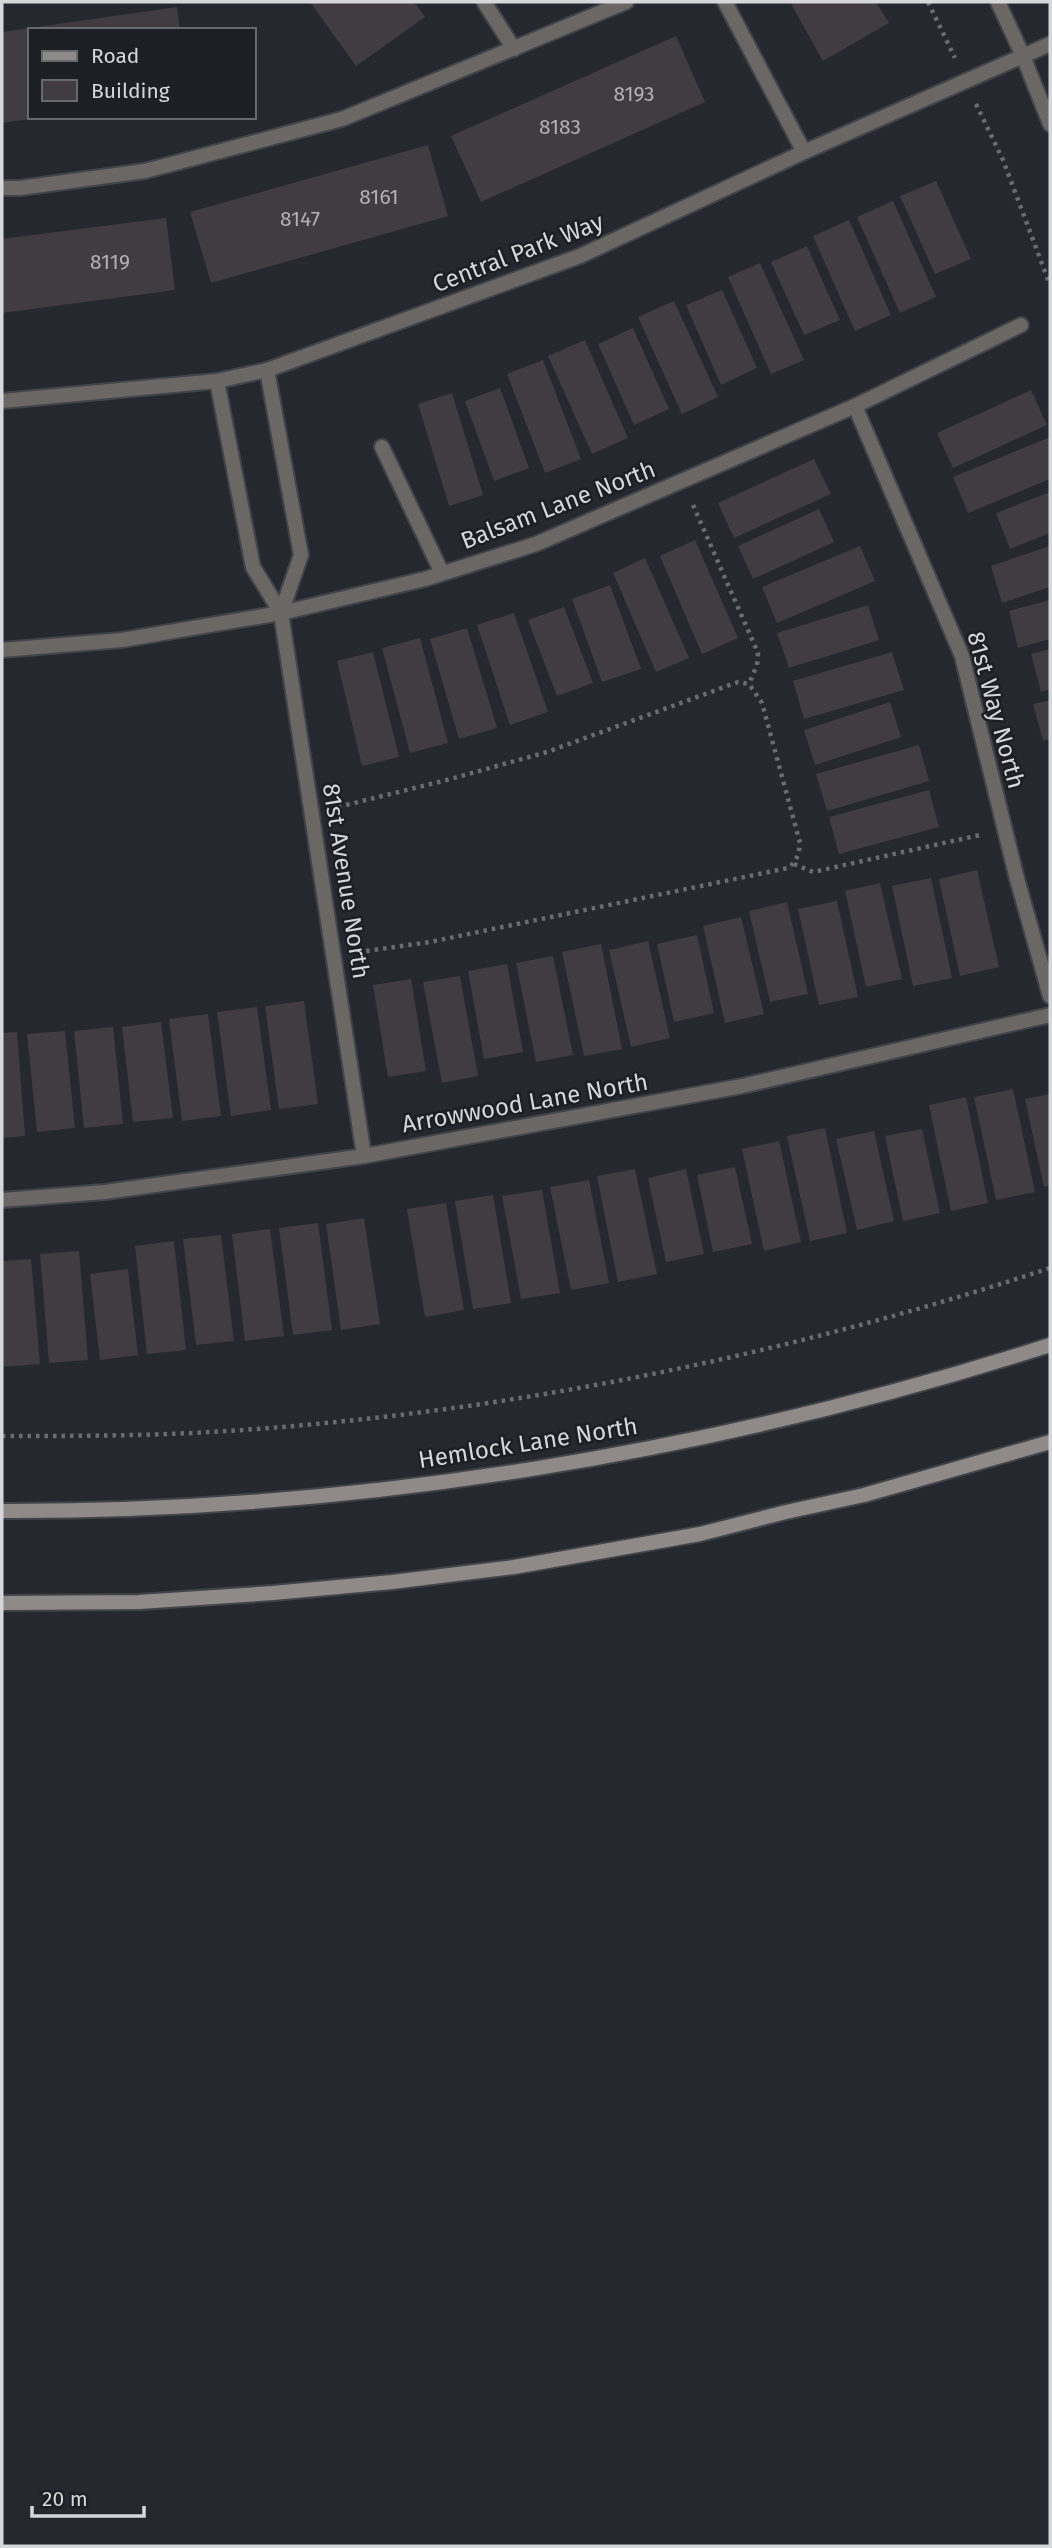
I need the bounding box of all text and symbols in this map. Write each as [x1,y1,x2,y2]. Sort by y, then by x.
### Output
legend [28,28,256,119]
text: Road [91,43,139,69]
text: Building [91,78,170,104]
house number: 8193 [613,81,655,107]
house number: 8183 [539,114,581,140]
house number: 8161 [359,184,399,210]
house number: 8147 [280,206,320,232]
street label: Central Park Way [429,208,607,298]
house number: 8119 [90,249,130,275]
street label: Balsam Lane North [457,455,659,555]
street label: 81st Way North [962,628,1030,792]
street label: 81st Avenue North [317,781,375,981]
street label: Arrowwood Lane North [400,1068,650,1138]
street label: Hemlock Lane North [416,1412,640,1474]
scale bar [32,2474,144,2518]
text: 20 m [42,2486,88,2512]

